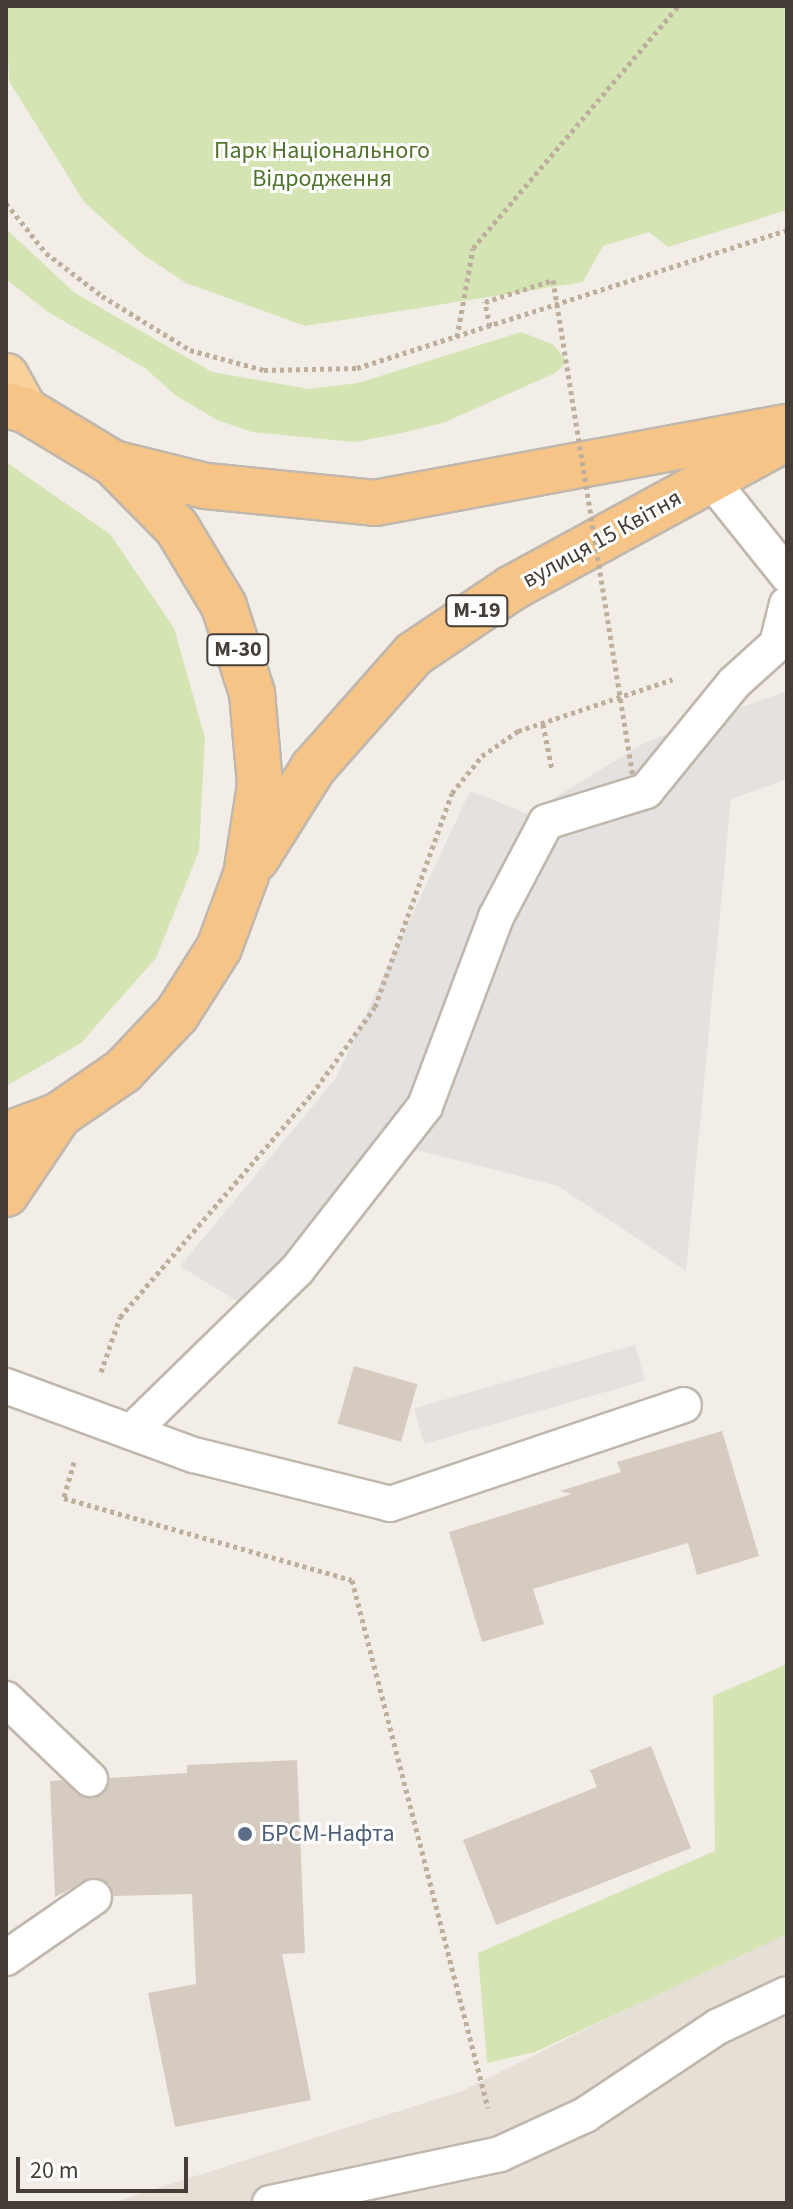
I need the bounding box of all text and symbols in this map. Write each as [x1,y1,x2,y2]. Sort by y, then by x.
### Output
park label: Парк Національного Відродження [214,137,430,193]
street label: вулиця 15 Квітня [517,483,687,595]
road number: М-19 [445,593,509,629]
road number: М-30 [206,632,270,668]
place label: БРСМ-Нафта [261,1820,395,1848]
marker: БРСМ-Нафта [236,1825,254,1843]
scale bar [20,2141,192,2191]
text: 20 m [30,2153,79,2188]

